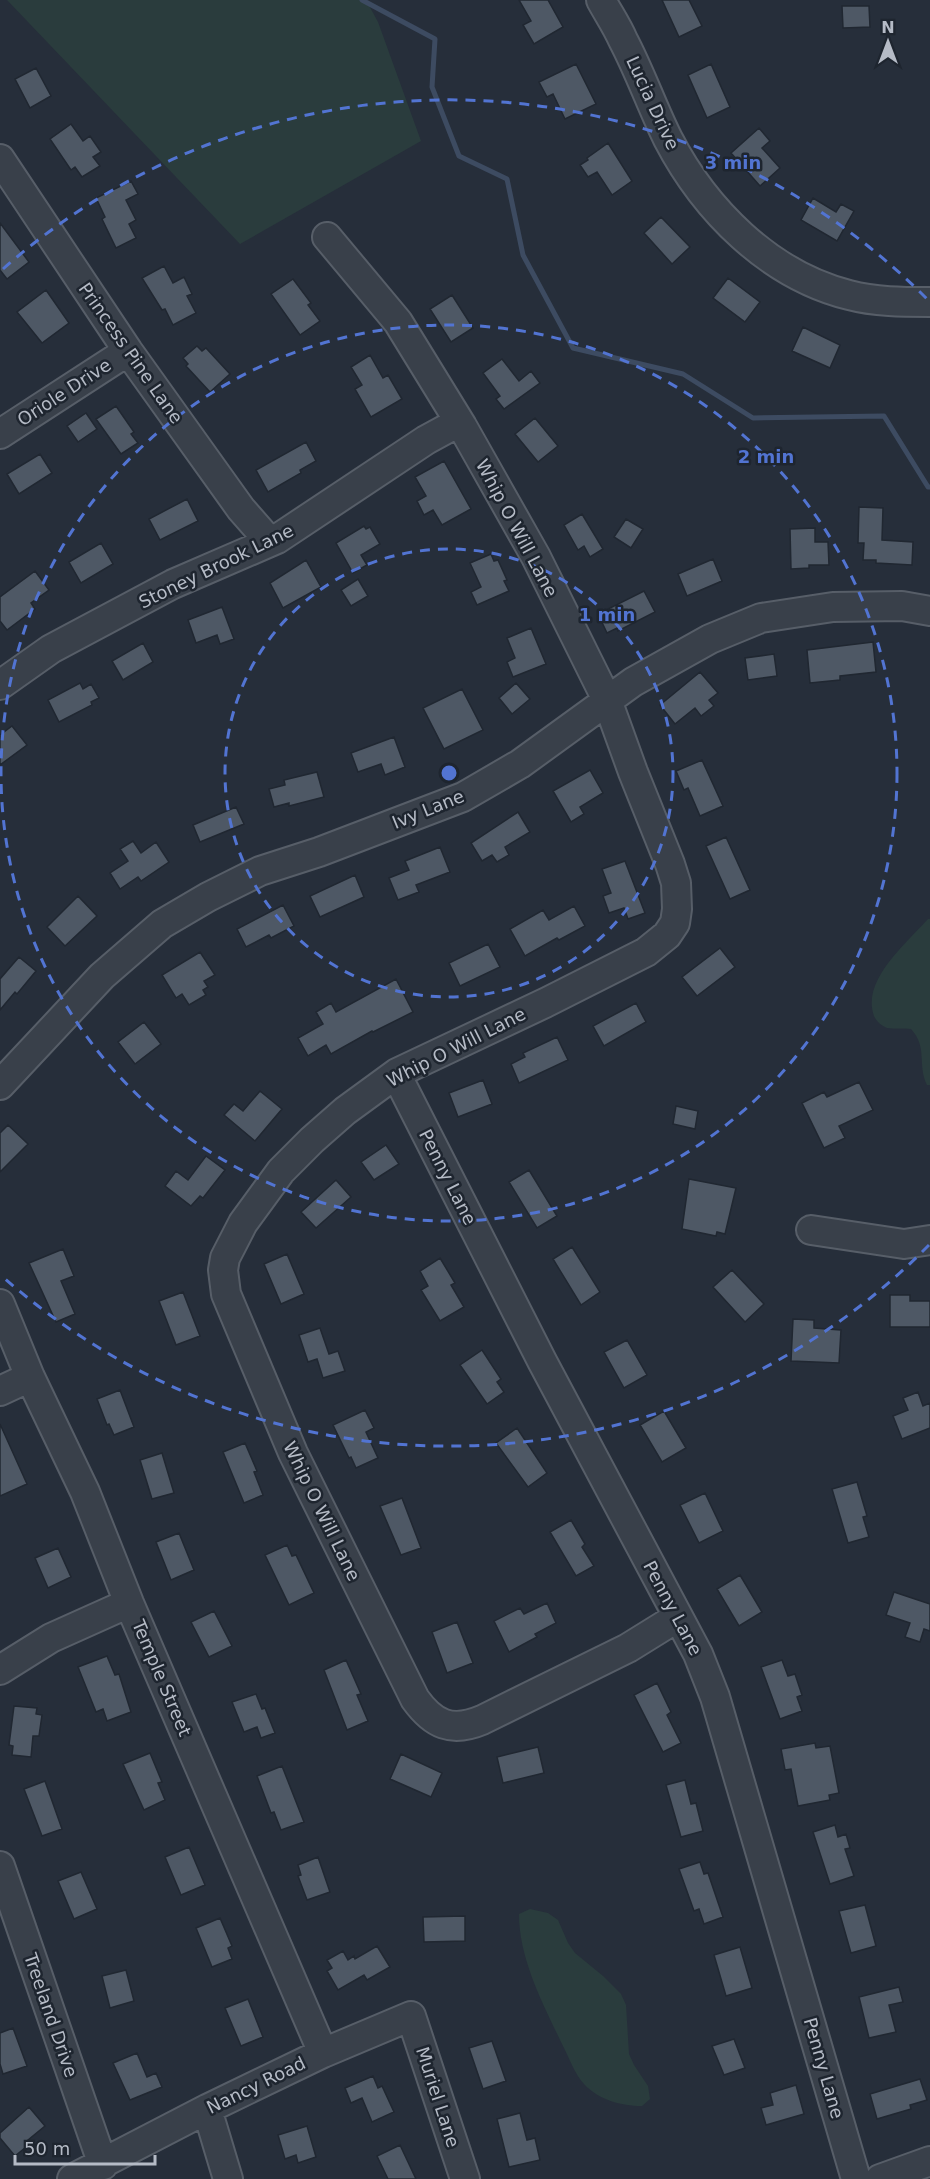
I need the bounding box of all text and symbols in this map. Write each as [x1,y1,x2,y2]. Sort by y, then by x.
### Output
north arrow [858,12,918,72]
text: N [881,18,895,37]
street label: Lucia Drive [622,53,684,153]
text: 3 min [705,152,761,173]
street label: Princess Pine Lane [75,279,187,427]
street label: Oriole Drive [13,354,115,430]
text: 2 min [738,446,794,467]
street label: Whip O Will Lane [472,456,562,600]
street label: Stoney Brook Lane [135,519,297,613]
text: 1 min [579,604,635,625]
centre of rings [439,763,459,783]
street label: Ivy Lane [389,785,467,833]
street label: Whip O Will Lane [383,1003,529,1091]
street label: Penny Lane [415,1126,481,1228]
street label: Whip O Will Lane [279,1438,365,1584]
street label: Penny Lane [639,1557,707,1659]
street label: Temple Street [128,1616,196,1739]
street label: Treeland Drive [20,1949,82,2080]
street label: Penny Lane [800,2015,848,2121]
street label: Muriel Lane [412,2044,464,2150]
street label: Nancy Road [203,2052,309,2118]
scale bar [15,2128,154,2166]
text: 50 m [24,2138,70,2159]

